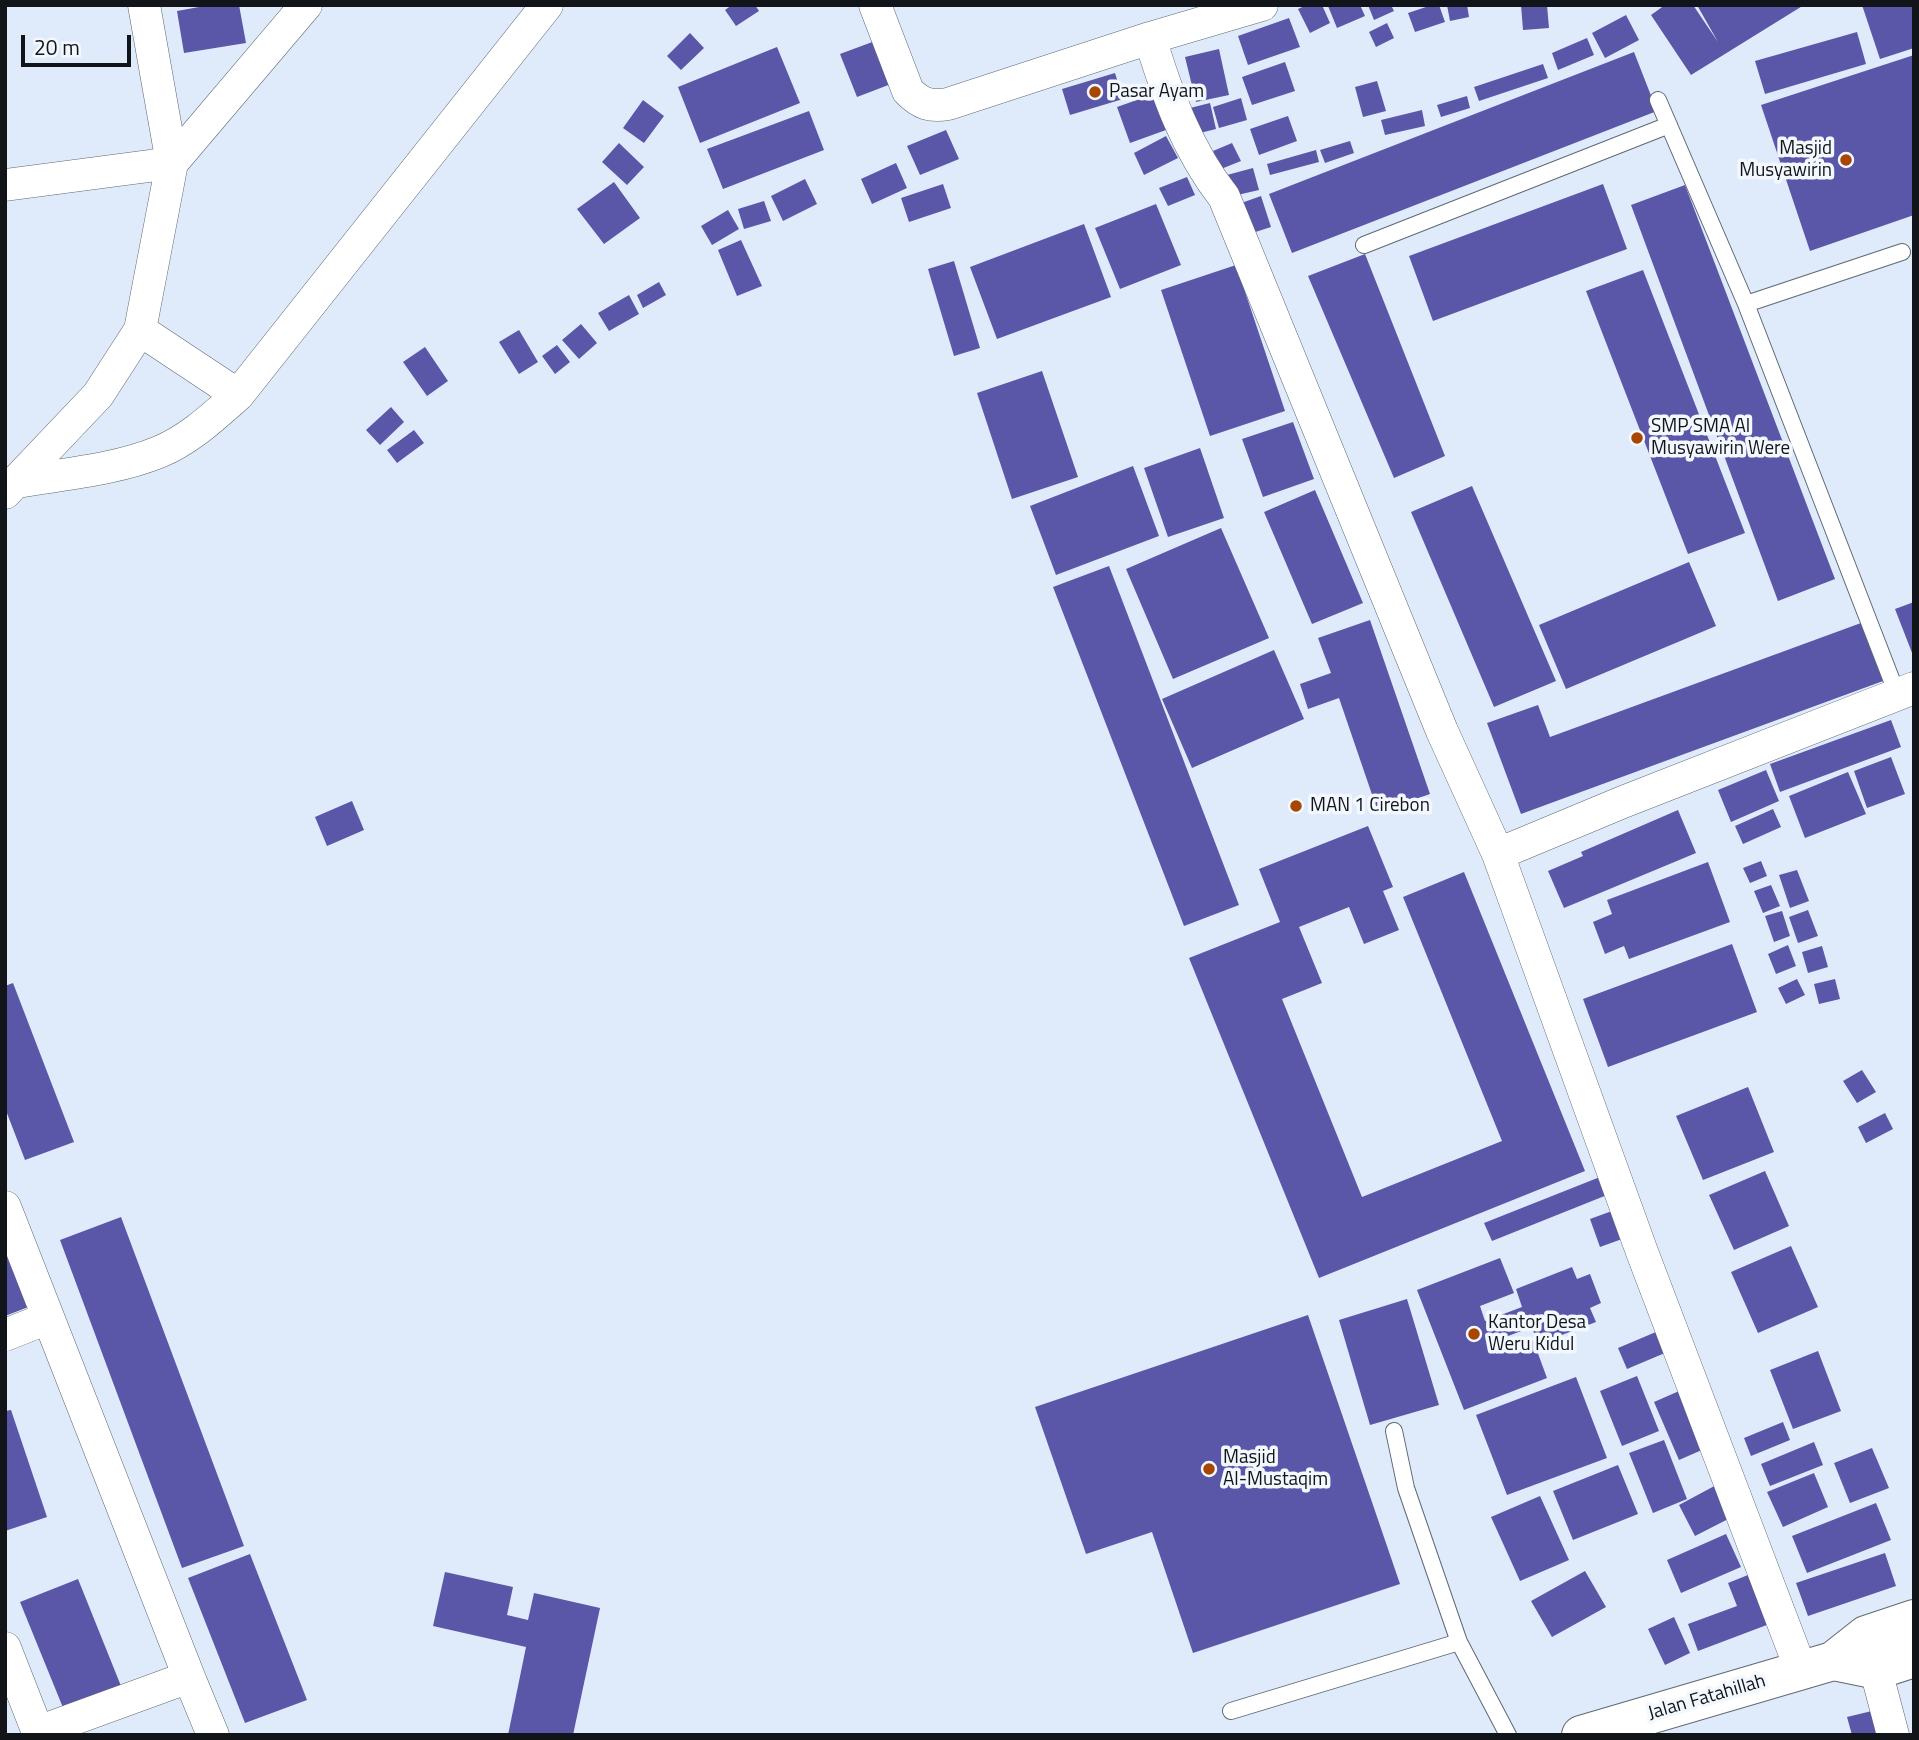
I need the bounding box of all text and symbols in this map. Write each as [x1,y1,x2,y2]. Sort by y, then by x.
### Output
scale bar [24,21,135,65]
text: 20 m [34,31,80,63]
place label: Pasar Ayam [1109,81,1204,103]
marker: Pasar Ayam [1087,84,1103,100]
place label: Masjid Musyawirin [1739,138,1832,182]
marker: Masjid Musyawirin [1838,152,1854,168]
place label: SMP SMA Al Musyawirin Were [1651,416,1790,460]
marker: SMP SMA Al Musyawirin Were [1629,430,1645,446]
place label: MAN 1 Cirebon [1310,795,1430,817]
marker: MAN 1 Cirebon [1288,798,1304,814]
place label: Kantor Desa Weru Kidul [1488,1312,1586,1356]
marker: Kantor Desa Weru Kidul [1466,1326,1482,1342]
place label: Masjid Al-Mustaqim [1223,1447,1328,1491]
marker: Masjid Al-Mustaqim [1201,1461,1217,1477]
street label: Jalan Fatahillah [1646,1670,1768,1726]

